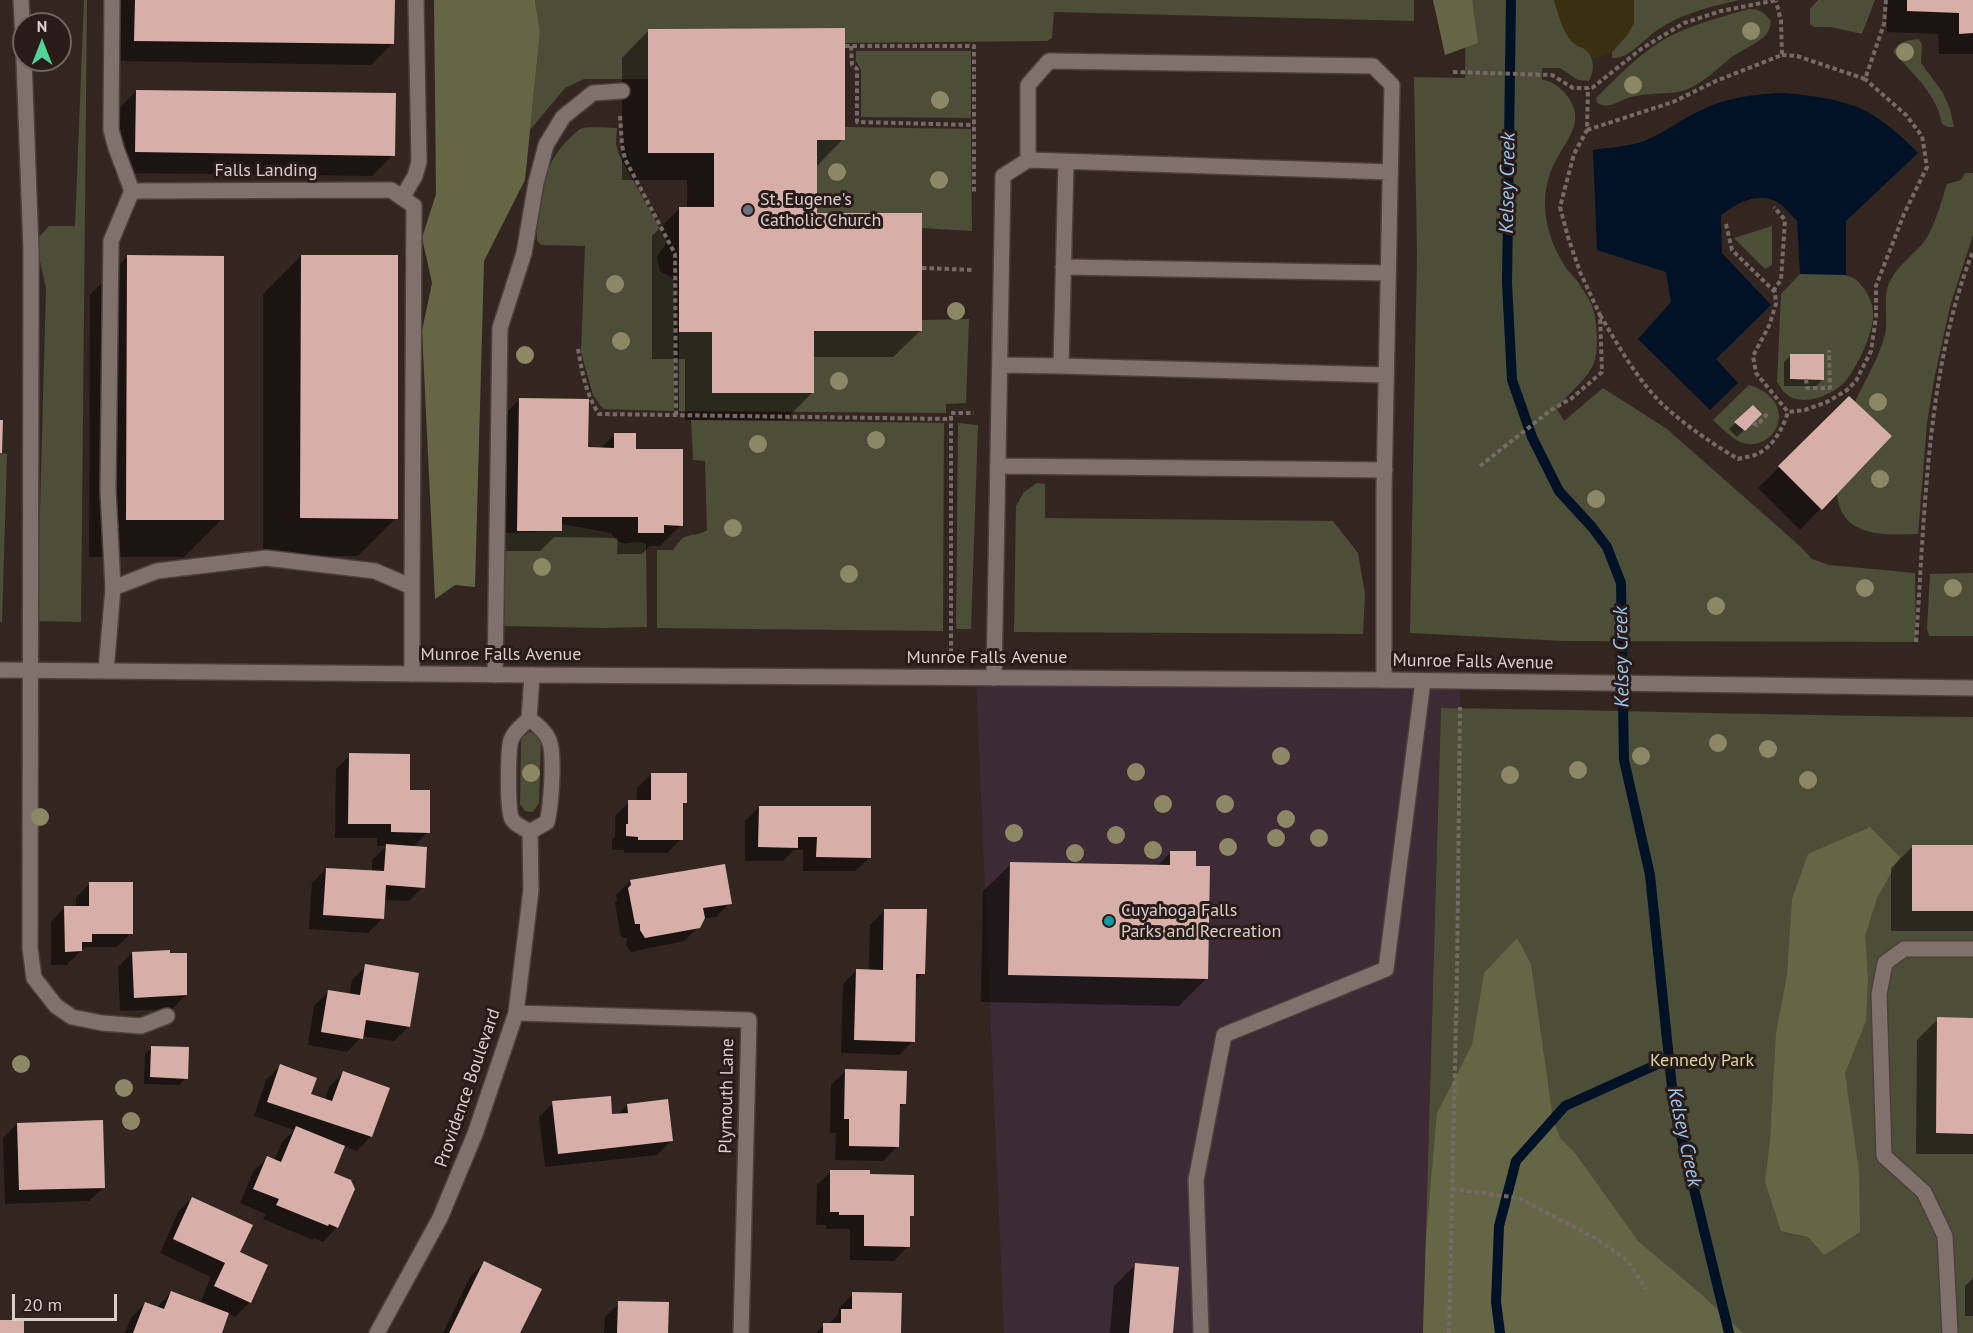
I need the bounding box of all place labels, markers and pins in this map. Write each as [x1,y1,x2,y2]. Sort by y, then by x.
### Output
place label: St. Eugene's Catholic Church [760,189,881,232]
marker: St. Eugene's Catholic Church [741,203,755,217]
place label: Cuyahoga Falls Parks and Recreation [1121,900,1281,942]
marker: Cuyahoga Falls Parks and Recreation [1102,914,1116,928]

